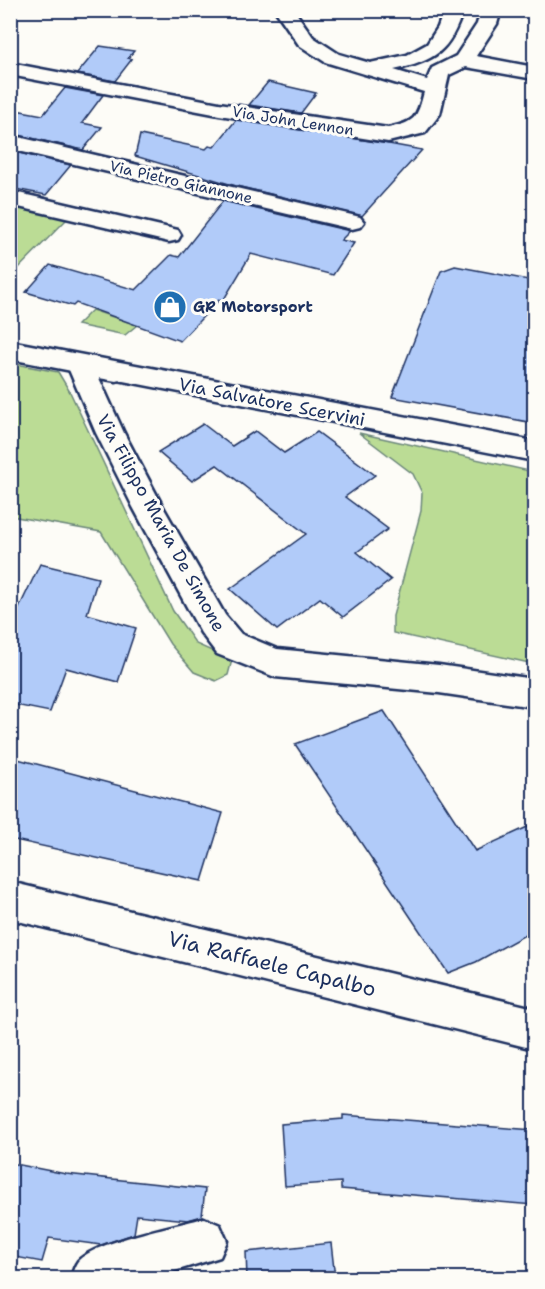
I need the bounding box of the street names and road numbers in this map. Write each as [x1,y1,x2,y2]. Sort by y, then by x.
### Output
street label: Via John Lennon [231,102,355,140]
street label: Via Pietro Giannone [108,156,254,208]
street label: Via Salvatore Scervini [177,372,367,432]
street label: Via Filippo Maria De Simone [91,410,231,636]
street label: Via Raffaele Capalbo [165,925,379,1003]

